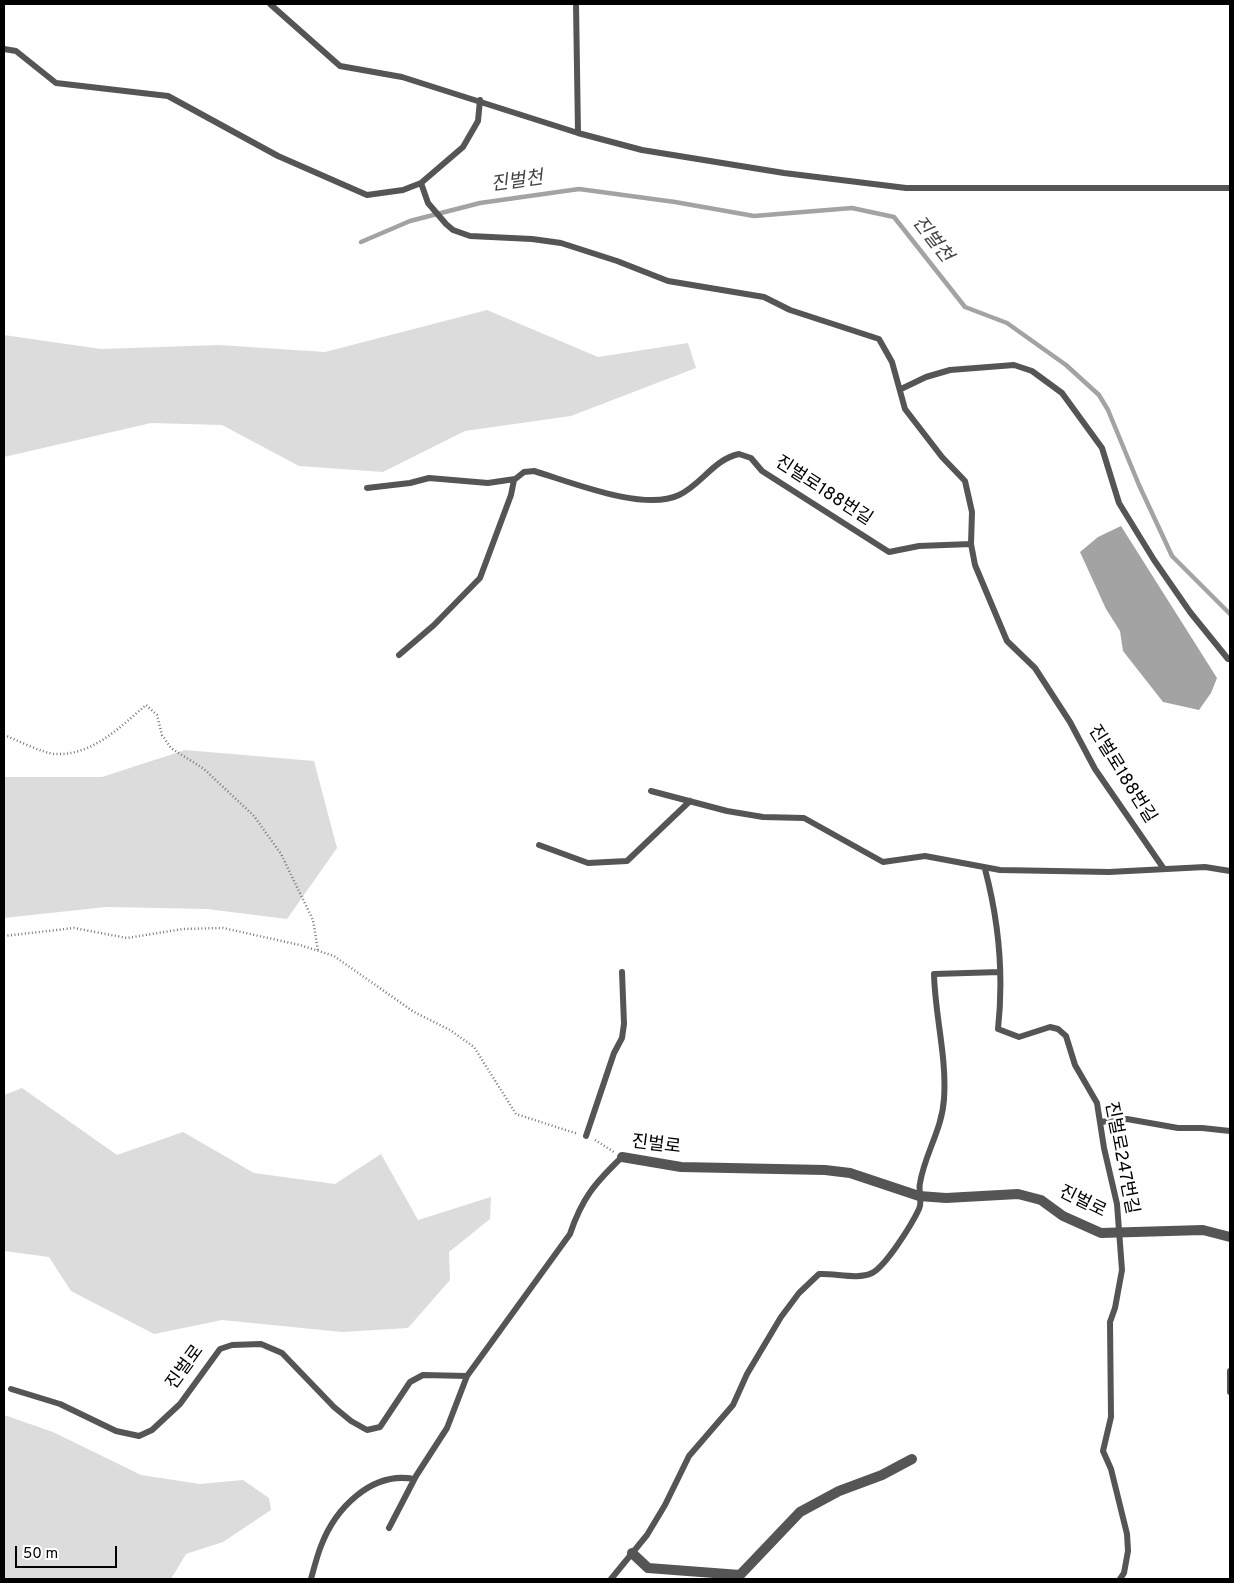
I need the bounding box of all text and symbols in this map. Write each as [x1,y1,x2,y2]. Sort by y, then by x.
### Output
water label: 진벌천 [489,168,545,198]
water label: 진벌천 [906,212,956,268]
street label: 진벌로188번길 [770,453,876,531]
street label: 진벌로188번길 [1082,722,1160,828]
street label: 진벌로247번길 [1099,1100,1141,1216]
street label: 진벌로 [630,1132,682,1160]
street label: 진벌로 [1055,1182,1109,1224]
street label: 진벌로 [163,1342,209,1394]
scale bar [18,1536,120,1568]
text: 50 m [23,1545,58,1564]

